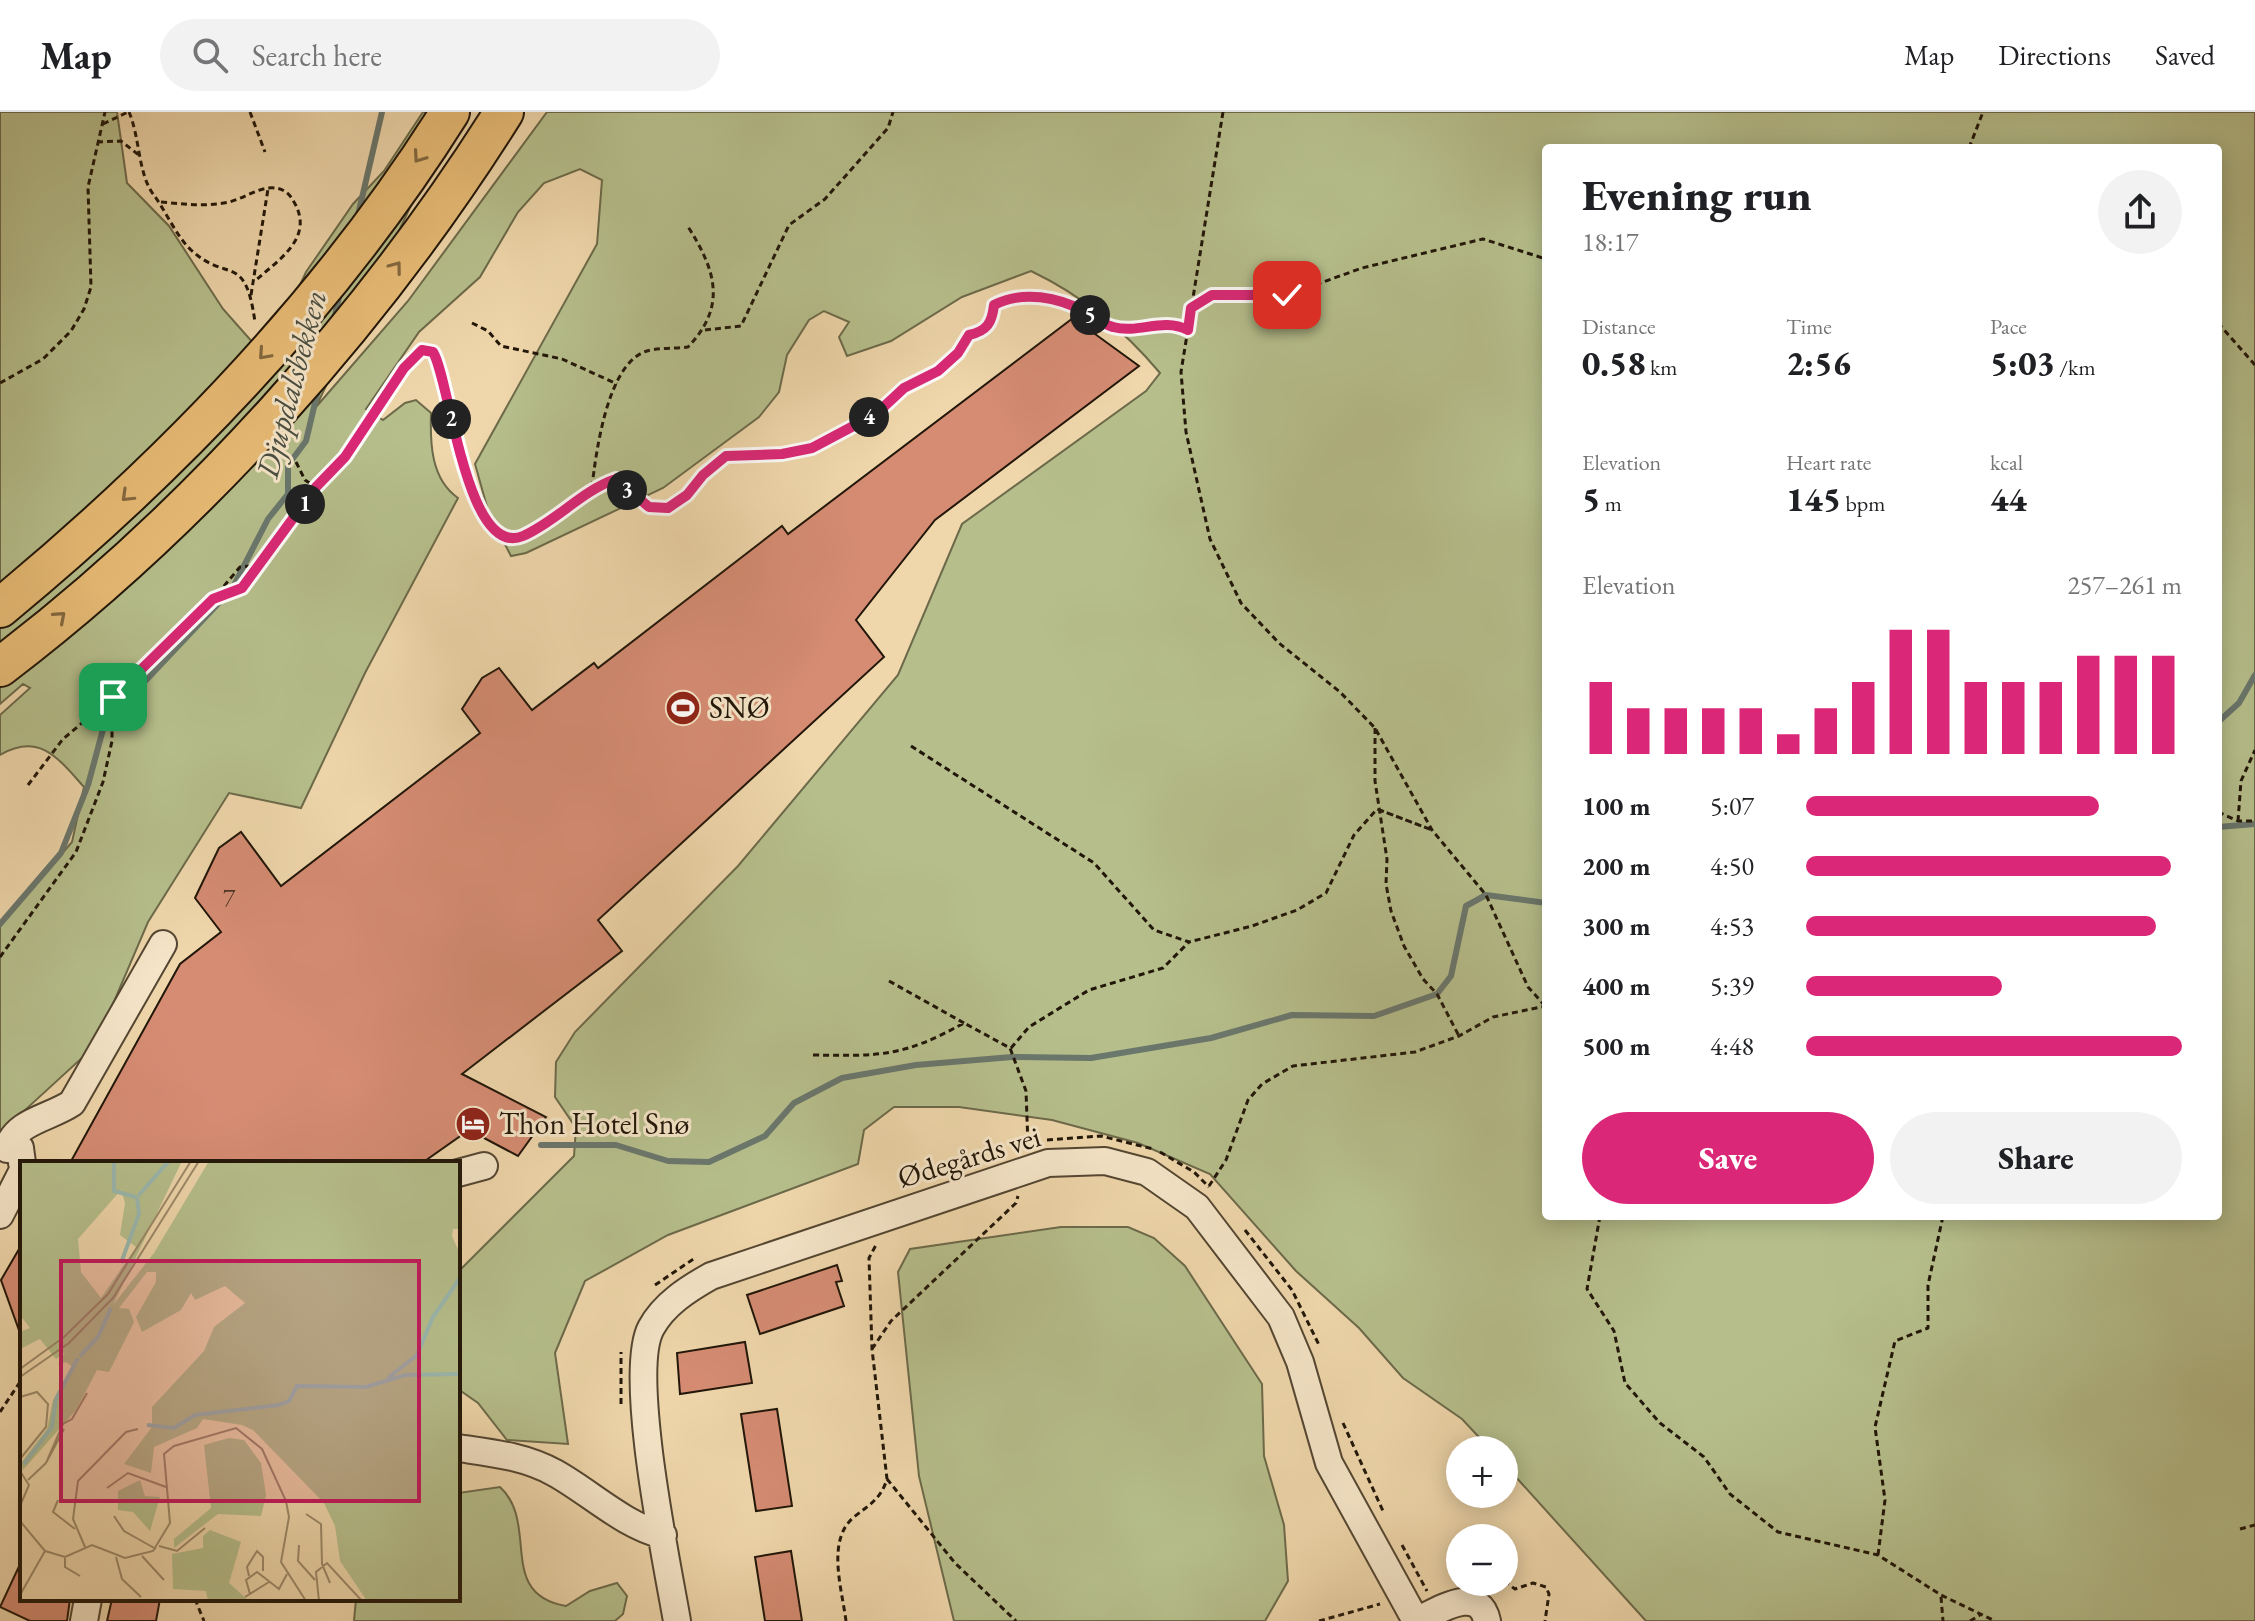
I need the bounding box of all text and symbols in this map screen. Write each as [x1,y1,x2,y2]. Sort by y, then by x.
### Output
search box [160,19,720,91]
text: Map [40,31,112,80]
icon: search [188,33,232,77]
text: Search here [252,36,382,75]
text: Map [1904,37,1954,73]
text: Directions [1998,37,2111,73]
text: Saved [2155,37,2215,73]
one-way arrow [414,149,429,163]
text: Evening run [1582,166,1812,223]
button: share [2098,170,2182,254]
text: 18:17 [1582,225,1638,259]
one-way arrow [386,261,400,276]
pin [1253,261,1321,329]
icon: check [1265,273,1309,317]
water label: Djupdalsbekken [246,286,336,483]
pin: 5 [1070,295,1110,335]
text: 5 [1084,300,1096,329]
text: Distance [1582,312,1655,341]
text: Time [1786,312,1832,341]
text: Pace [1990,312,2027,341]
text: 0.58 [1582,341,1646,385]
text: 2:56 [1786,341,1851,385]
text: 5:03 [1990,341,2055,385]
one-way arrow [260,344,274,359]
text: km [1646,353,1677,382]
text: /km [2055,353,2096,382]
pin: 4 [849,397,889,437]
pin: 2 [431,399,471,439]
text: 4 [863,402,875,431]
text: 2 [445,404,457,433]
text: Elevation [1582,448,1661,477]
text: Heart rate [1786,448,1871,477]
text: kcal [1990,448,2023,477]
pin: 3 [607,470,647,510]
text: 3 [621,475,633,504]
text: 5 [1582,477,1600,521]
text: 145 [1786,477,1841,521]
text: 44 [1990,477,2027,521]
pin: 1 [285,484,325,524]
one-way arrow [122,486,136,501]
text: 1 [299,489,311,518]
text: m [1600,489,1622,518]
text: bpm [1841,489,1885,518]
text: Elevation [1582,568,1676,602]
text: 257–261 m [2067,568,2182,602]
one-way arrow [51,613,66,627]
pin [79,663,147,731]
icon: arrive [91,675,135,719]
place label: SNØ [709,688,770,727]
sports icon: SNØ [664,689,702,727]
text: 100 m [1582,789,1650,823]
text: 5:07 [1710,789,1754,823]
text: 200 m [1582,849,1650,883]
text: 4:50 [1710,849,1754,883]
house number: 7 [223,881,236,915]
text: 300 m [1582,909,1650,943]
text: 4:53 [1710,909,1754,943]
text: 400 m [1582,969,1650,1003]
text: 5:39 [1710,969,1754,1003]
text: 500 m [1582,1029,1650,1063]
text: 4:48 [1710,1029,1754,1063]
place label: Thon Hotel Snø [499,1104,689,1143]
hotel icon: Thon Hotel Snø [454,1105,492,1143]
button: Save [1582,1112,1874,1204]
button: Share [1890,1112,2182,1204]
street label: Ødegårds vei [893,1116,1045,1197]
inset map [20,1161,460,1601]
map controls [1446,1436,1518,1596]
button: + [1446,1436,1518,1508]
button: − [1446,1524,1518,1596]

